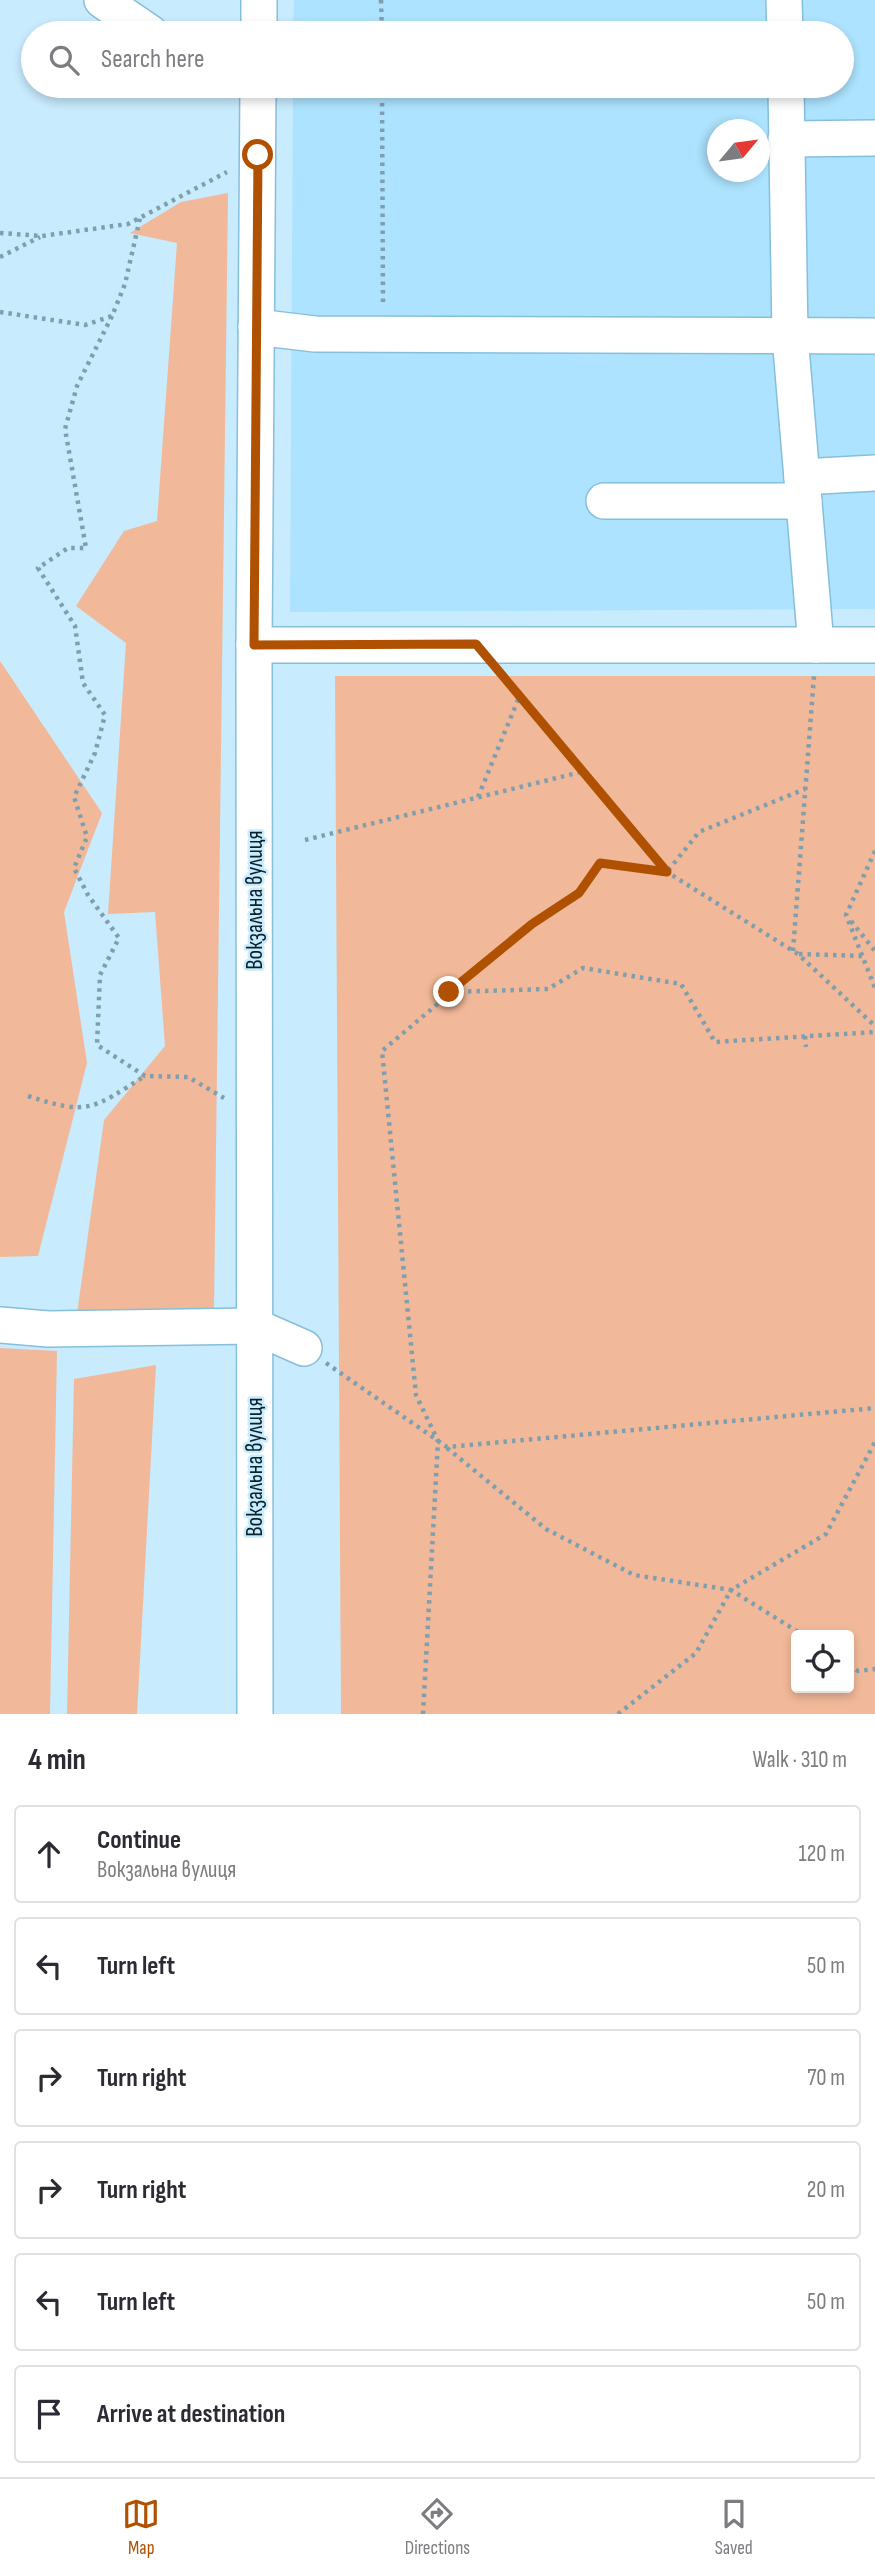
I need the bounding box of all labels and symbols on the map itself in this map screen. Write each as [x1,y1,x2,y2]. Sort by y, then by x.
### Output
north arrow [707,119,770,182]
route start [242,139,273,170]
street label: Вокзальна вулиця [241,830,269,970]
route end [433,976,464,1007]
street label: Вокзальна вулиця [241,1397,269,1537]

